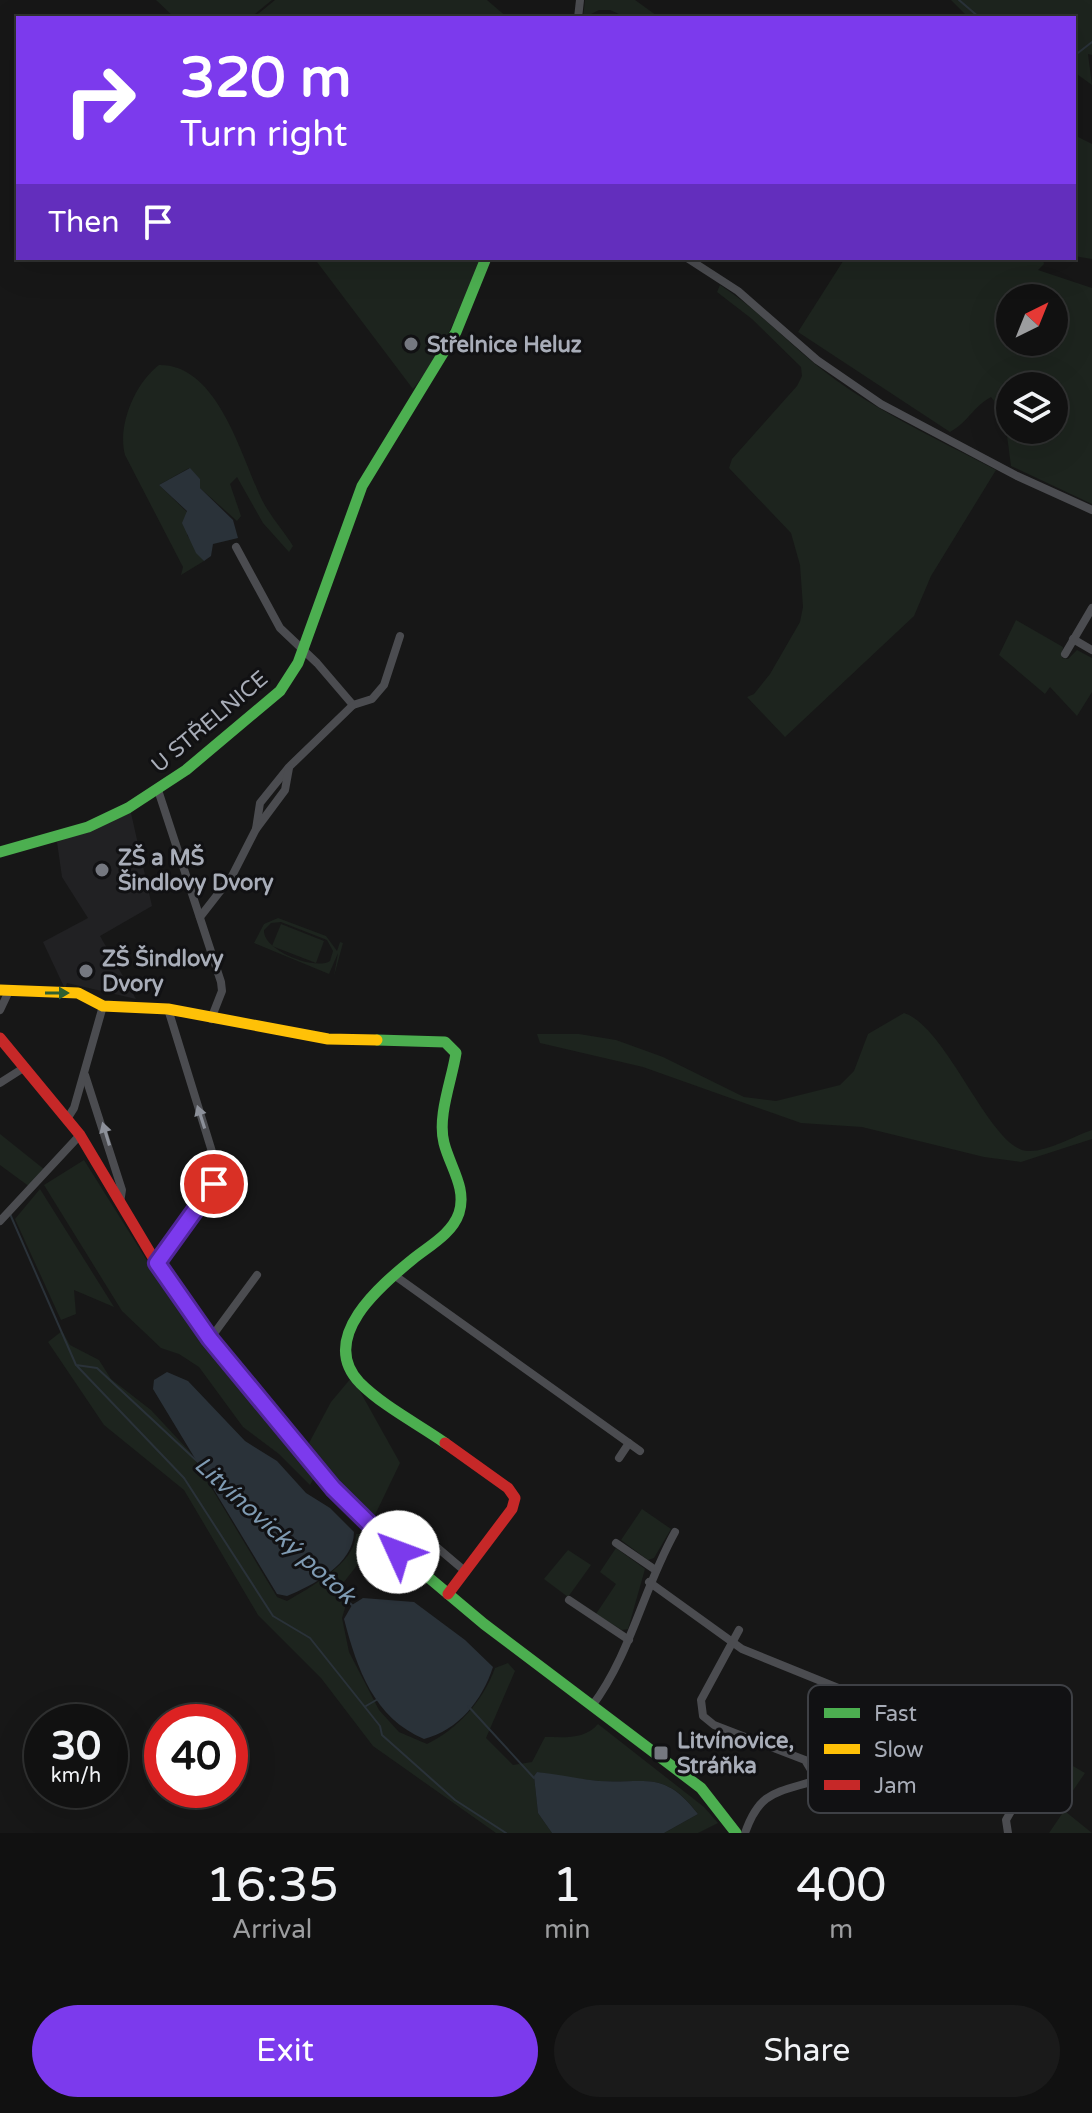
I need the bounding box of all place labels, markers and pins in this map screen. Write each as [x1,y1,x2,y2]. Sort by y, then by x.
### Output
place label: Střelnice Heluz [427,332,582,358]
marker: Střelnice Heluz [402,335,420,353]
place label: ZŠ a MŠ Šindlovy Dvory [118,844,274,896]
marker: ZŠ a MŠ Šindlovy Dvory [93,861,111,879]
place label: ZŠ Šindlovy Dvory [102,945,224,997]
marker: ZŠ Šindlovy Dvory [77,962,95,980]
pin [180,1150,248,1218]
place label: Litvínovice, Stráňka [677,1728,794,1779]
marker: Litvínovice, Stráňka [652,1744,670,1762]

